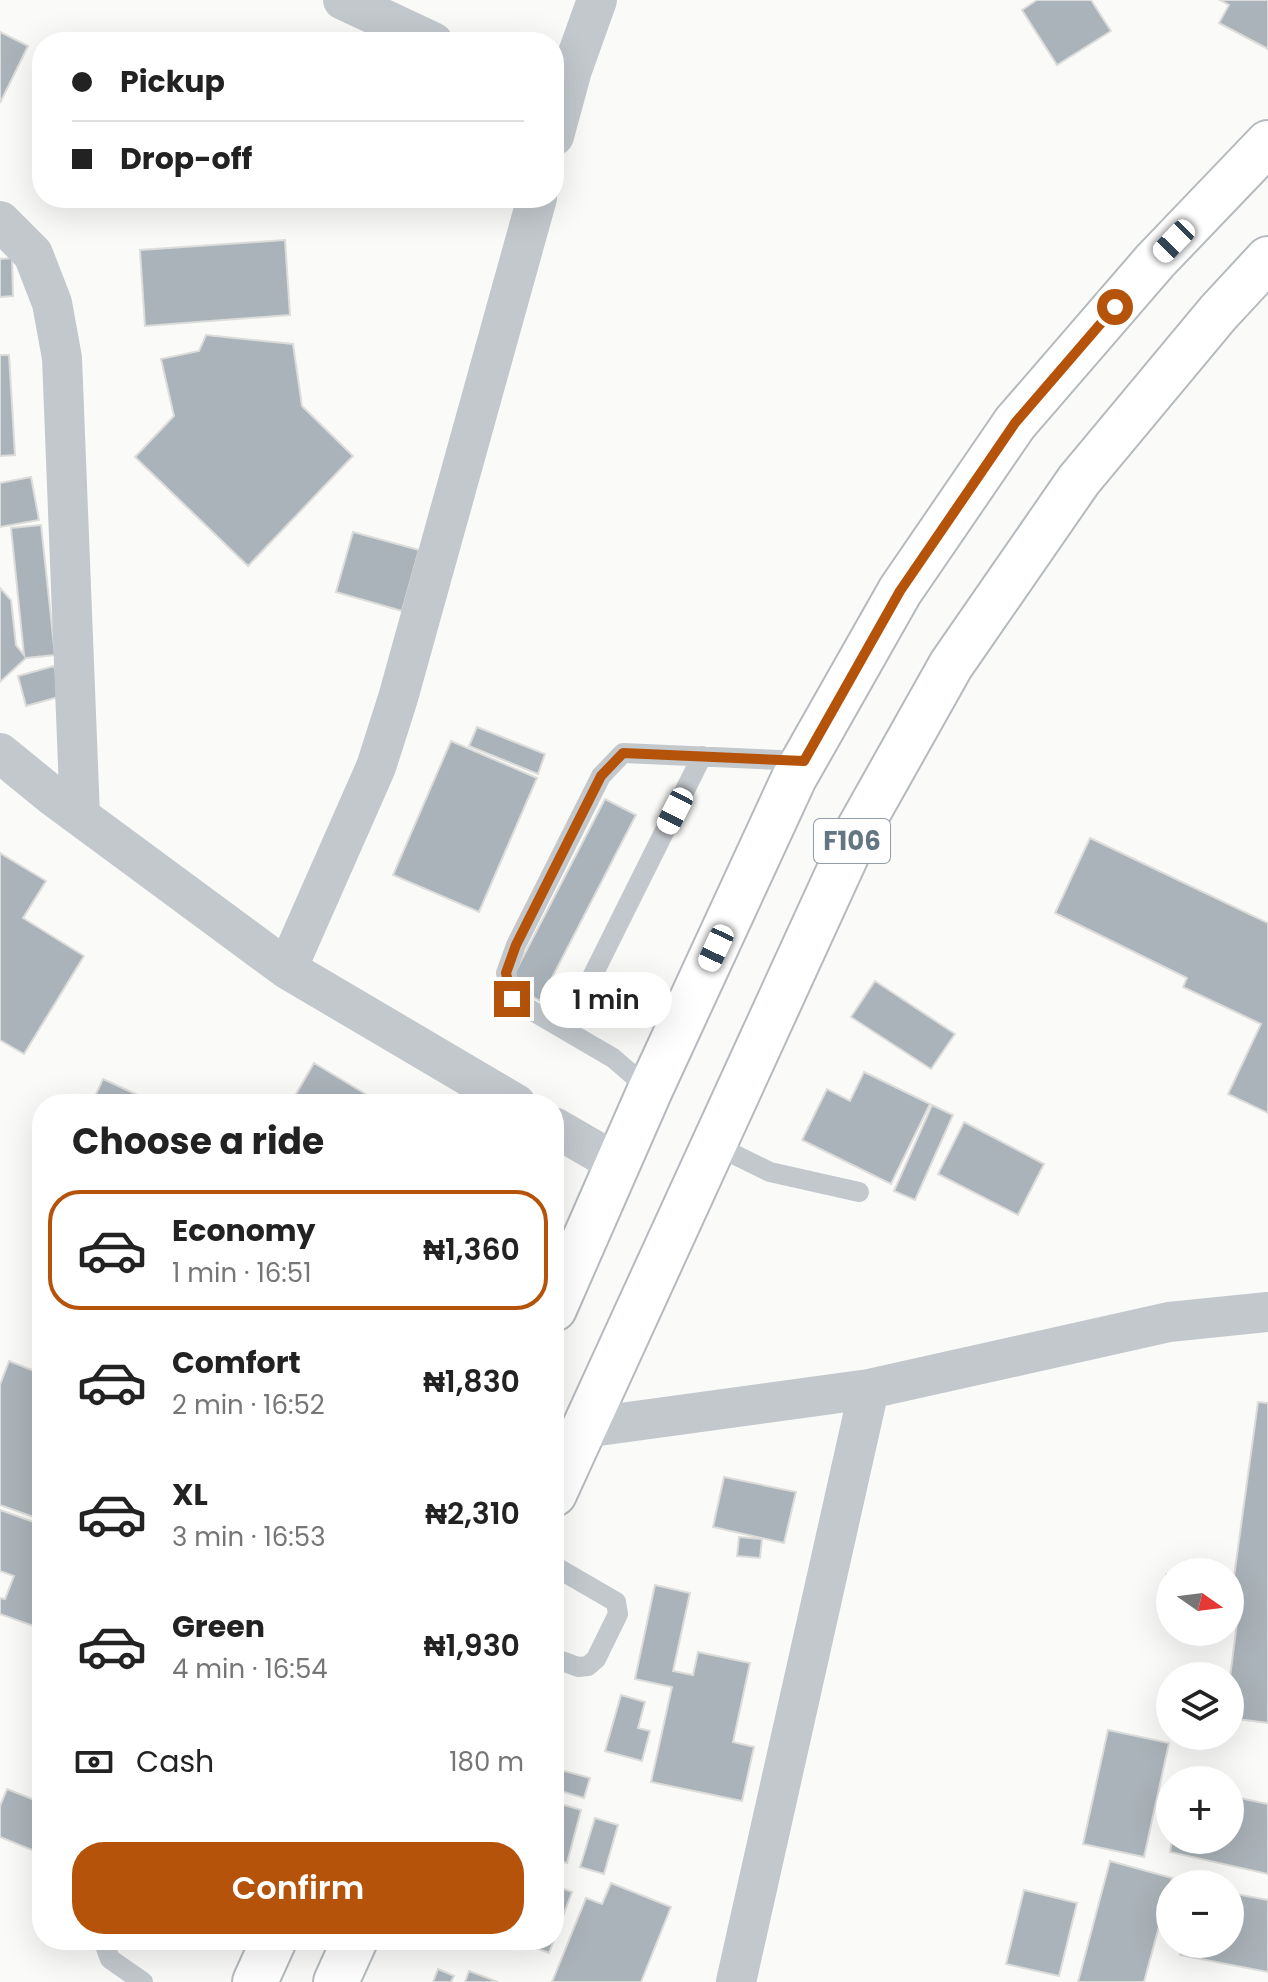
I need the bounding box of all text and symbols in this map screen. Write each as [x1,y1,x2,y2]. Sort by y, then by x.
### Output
text: Pickup [120,60,225,103]
text: Drop-off [120,137,252,180]
car [1149,215,1199,267]
route start [1097,289,1133,325]
car [653,784,697,838]
road number: F106 [814,819,890,863]
car [695,921,737,975]
callout: 1 min [540,971,672,1027]
route end [494,981,530,1017]
text: 1 min [572,982,640,1018]
text: Choose a ride [72,1116,324,1167]
text: Economy [172,1209,316,1252]
icon: car [76,1214,148,1286]
text: ₦1,360 [423,1228,520,1271]
text: 1 min · 16:51 [172,1255,312,1291]
text: Comfort [172,1341,301,1384]
icon: car [76,1346,148,1418]
text: ₦1,830 [423,1360,520,1403]
text: 2 min · 16:52 [172,1387,325,1423]
text: XL [172,1473,208,1516]
icon: car [76,1478,148,1550]
text: ₦2,310 [425,1492,520,1535]
text: 3 min · 16:53 [172,1519,325,1555]
north arrow [1156,1558,1244,1646]
map controls [1156,1558,1244,1958]
text: Green [172,1605,265,1648]
icon: car [76,1610,148,1682]
text: ₦1,930 [424,1624,520,1667]
text: 4 min · 16:54 [172,1651,328,1687]
button: layers [1156,1662,1244,1750]
icon: cash [72,1740,116,1784]
text: Cash [136,1740,214,1783]
text: 180 m [449,1744,524,1780]
button: + [1156,1766,1244,1854]
button: Confirm [72,1842,524,1934]
button: − [1156,1870,1244,1958]

